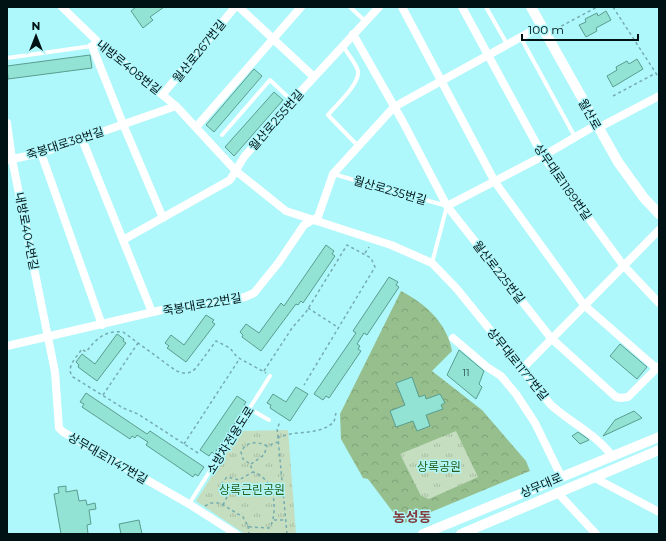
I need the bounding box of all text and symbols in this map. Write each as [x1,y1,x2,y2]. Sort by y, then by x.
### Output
north arrow [16,16,56,56]
scale bar [522,16,638,42]
street label: 월산로267번길 [169,17,229,85]
text: N [32,19,40,33]
text: 100 m [528,22,564,37]
street label: 내방로408번길 [94,36,164,98]
street label: 월산로255번길 [246,87,306,153]
street label: 월산로 [575,96,605,132]
street label: 죽봉대로38번길 [24,123,106,163]
street label: 상무대로1189번길 [531,141,595,223]
street label: 월산로235번길 [352,172,428,208]
street label: 내방로404번길 [12,191,42,271]
street label: 월산로225번길 [470,238,528,306]
street label: 죽봉대로22번길 [161,290,243,318]
street label: 상무대로1177번길 [484,325,552,403]
house number: 11 [462,366,470,379]
street label: 소방차전용도로 [203,403,257,477]
street label: 상무대로1147번길 [66,429,150,487]
park label: 상록공원 [417,459,461,474]
street label: 상무대로 [518,469,564,501]
park label: 상록근린공원 [219,482,285,497]
district label: 농성동 [393,508,431,526]

